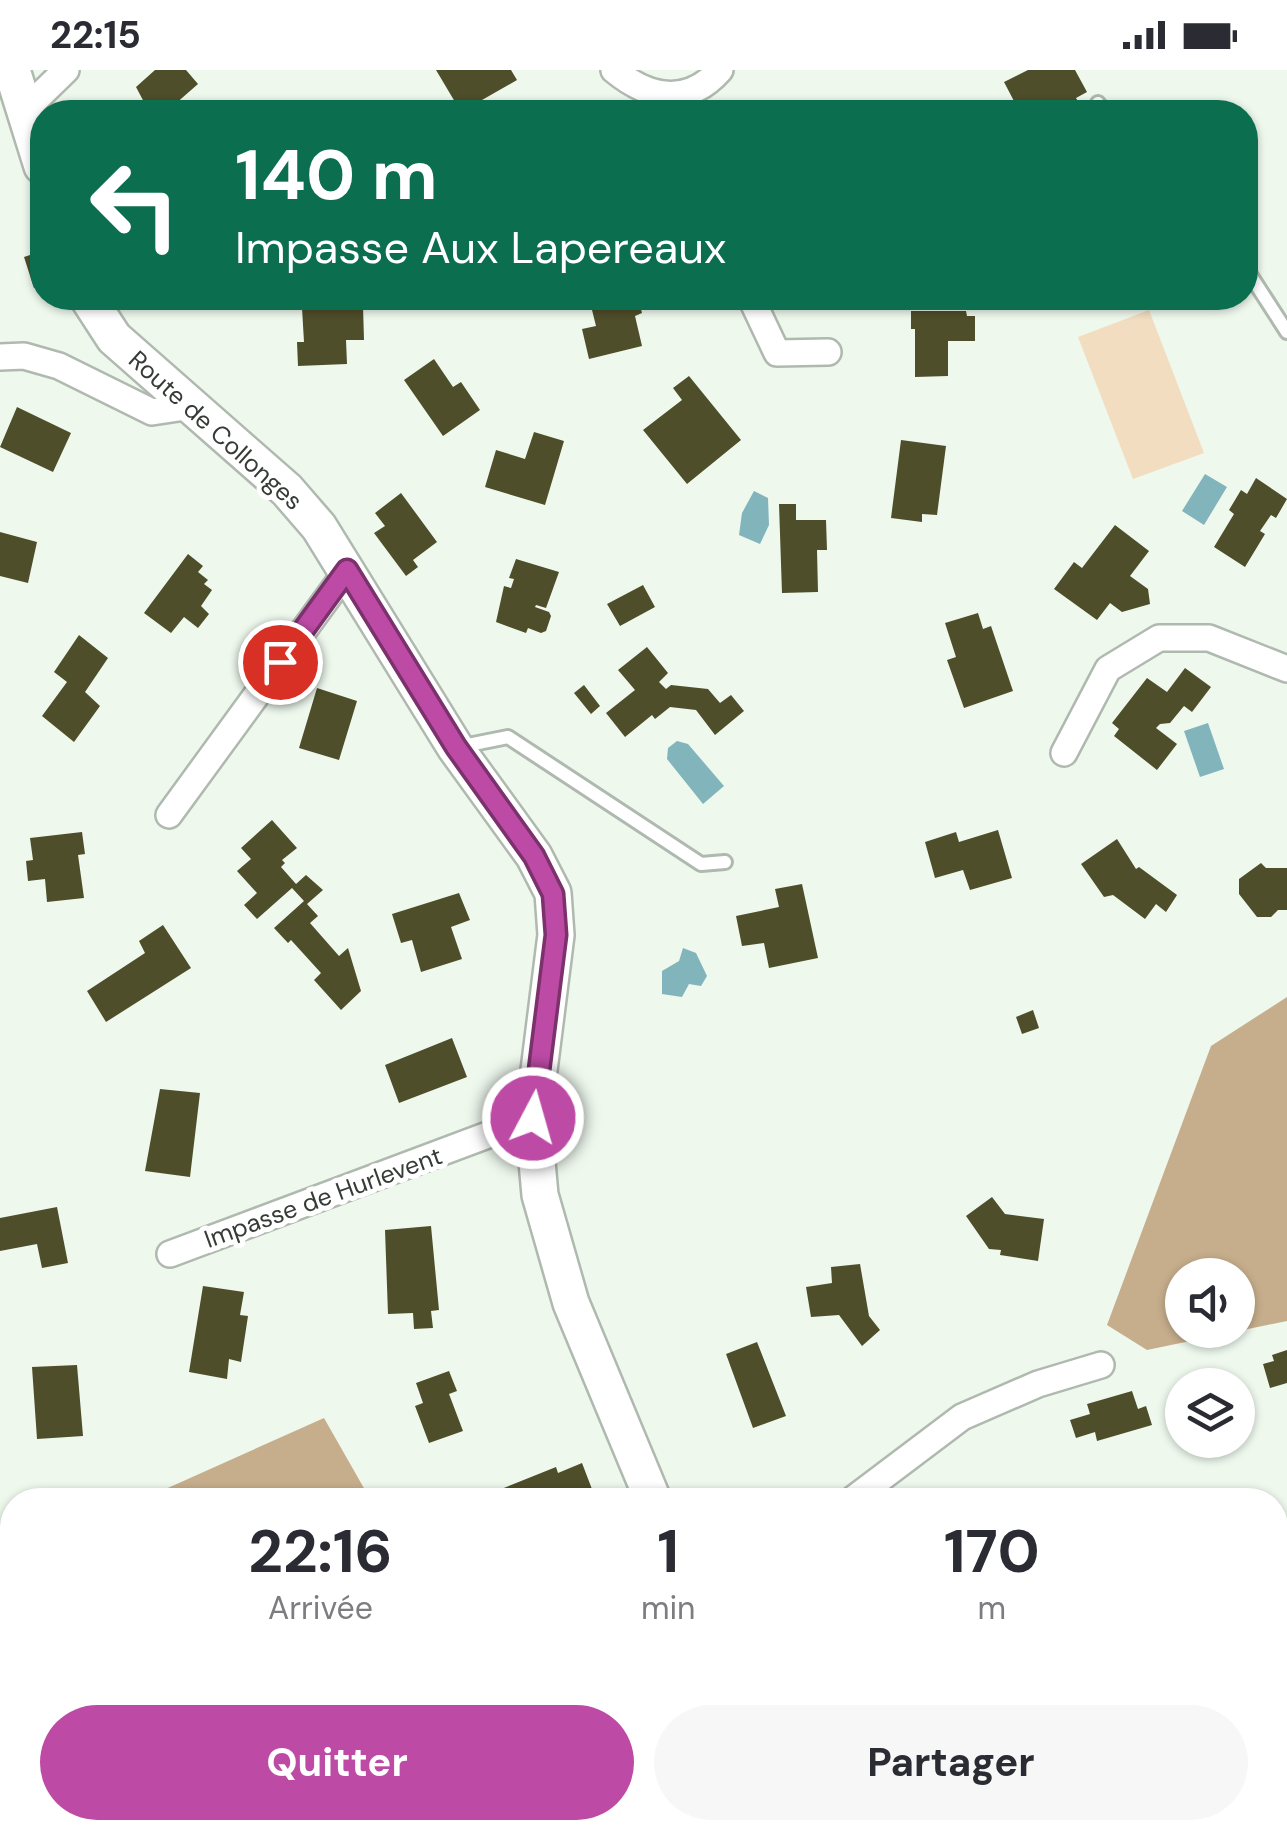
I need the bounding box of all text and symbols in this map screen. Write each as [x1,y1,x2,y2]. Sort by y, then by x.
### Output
text: 22:15 [50,10,141,60]
text: 140 m [235,130,438,221]
icon: left [70,140,200,270]
text: Impasse Aux Lapereaux [235,218,726,277]
street label: Route de Collonges [122,343,310,517]
pin [238,620,323,705]
icon: arrive [253,635,308,690]
position arrow [481,1066,585,1170]
street label: Impasse de Hurlevent [200,1139,447,1256]
map controls [1165,1258,1255,1458]
button: sound [1165,1258,1255,1348]
button: layers [1165,1368,1255,1458]
text: 22:16 [248,1512,393,1591]
text: 1 [657,1512,679,1591]
text: 170 [944,1512,1040,1591]
text: Arrivée [268,1587,373,1629]
text: min [641,1587,695,1629]
text: m [977,1587,1006,1629]
button: Quitter [40,1705,634,1820]
button: Partager [654,1705,1248,1820]

